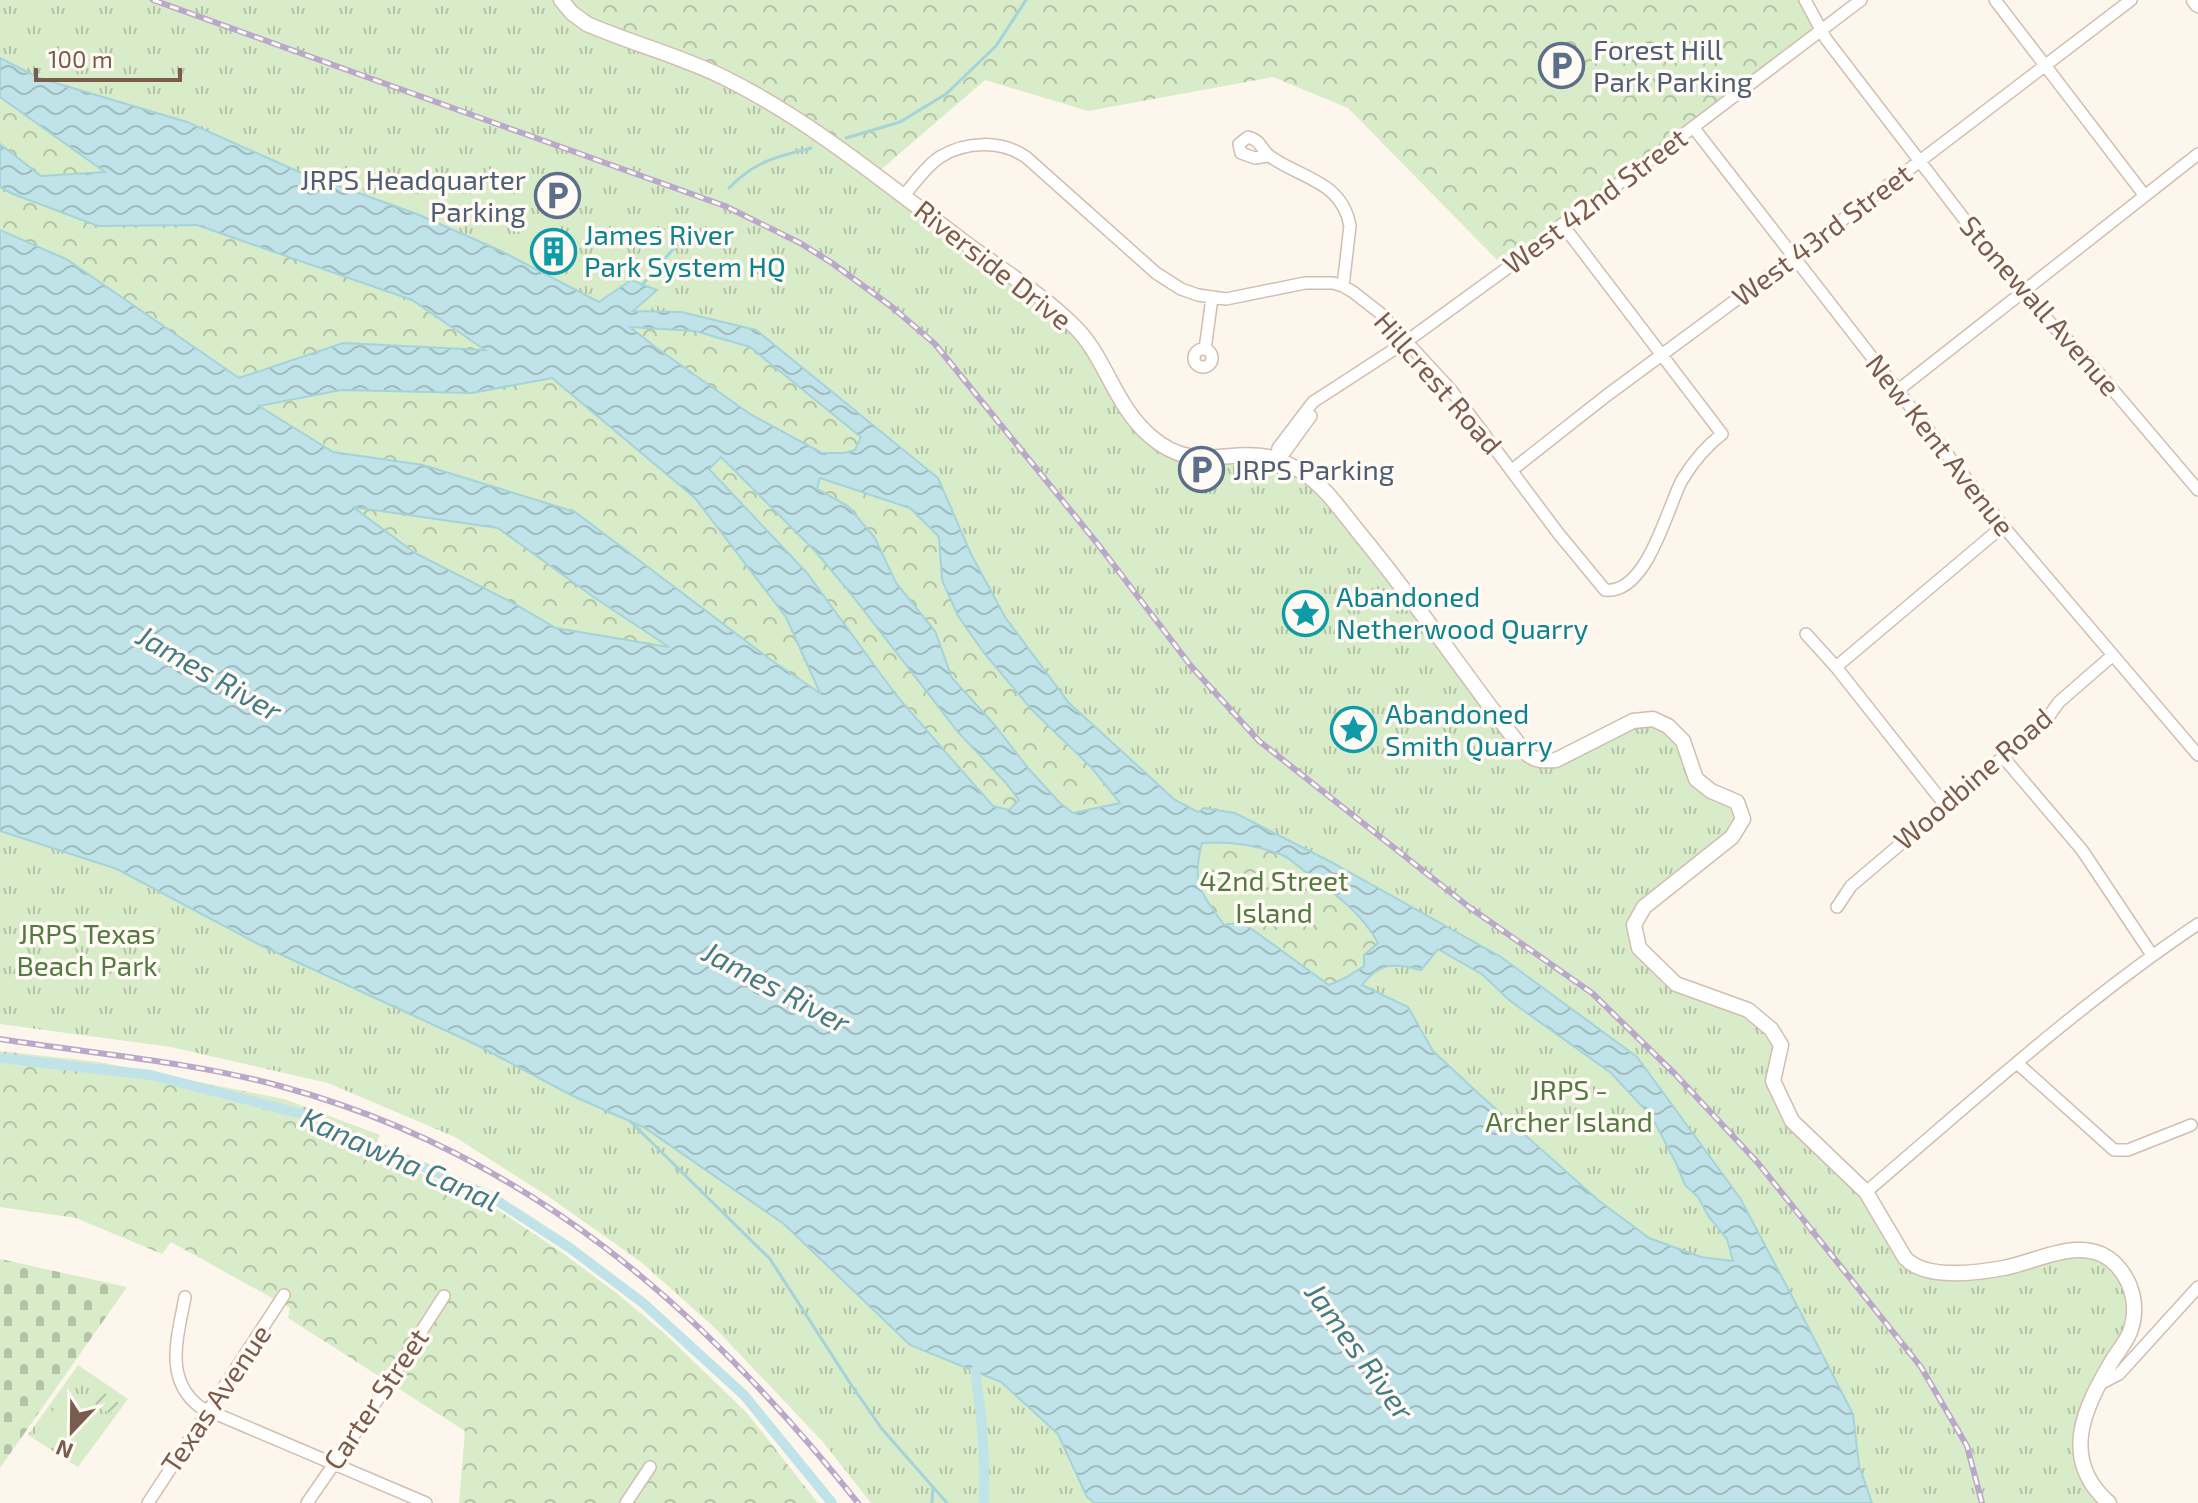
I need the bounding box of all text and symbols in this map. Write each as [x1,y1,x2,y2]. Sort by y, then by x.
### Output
scale bar [36,32,180,82]
place label: Forest Hill Park Parking [1593,32,1753,98]
parking icon: Forest Hill Park Parking [1538,42,1586,90]
text: 100 m [48,44,113,73]
street label: West 42nd Street [1496,120,1693,280]
street label: West 43rd Street [1725,156,1918,313]
place label: JRPS Headquarter Parking [300,162,526,228]
parking icon: JRPS Headquarter Parking [533,172,581,220]
street label: Riverside Drive [908,192,1079,336]
street label: Stonewall Avenue [1953,208,2128,402]
place label: James River Park System HQ [584,217,786,283]
building icon: James River Park System HQ [529,227,577,275]
street label: Hillcrest Road [1368,304,1510,460]
street label: New Kent Avenue [1859,347,2022,542]
parking icon: JRPS Parking [1178,446,1226,494]
place label: JRPS Parking [1233,452,1395,486]
place label: Abandoned Netherwood Quarry [1336,579,1589,645]
place icon: Abandoned Netherwood Quarry [1281,589,1329,637]
water label: James River [130,616,290,729]
place label: Abandoned Smith Quarry [1385,696,1553,762]
street label: Woodbine Road [1886,700,2059,856]
place icon: Abandoned Smith Quarry [1330,706,1378,754]
park label: 42nd Street Island [1199,863,1349,929]
park label: JRPS Texas Beach Park [16,916,158,982]
water label: James River [696,932,858,1041]
park label: JRPS - Archer Island [1485,1072,1653,1138]
water label: Kanawha Canal [296,1098,505,1218]
water label: James River [1298,1274,1423,1428]
street label: Texas Avenue [153,1318,277,1479]
street label: Carter Street [316,1321,435,1476]
north arrow [32,1391,112,1471]
text: N [52,1435,76,1466]

